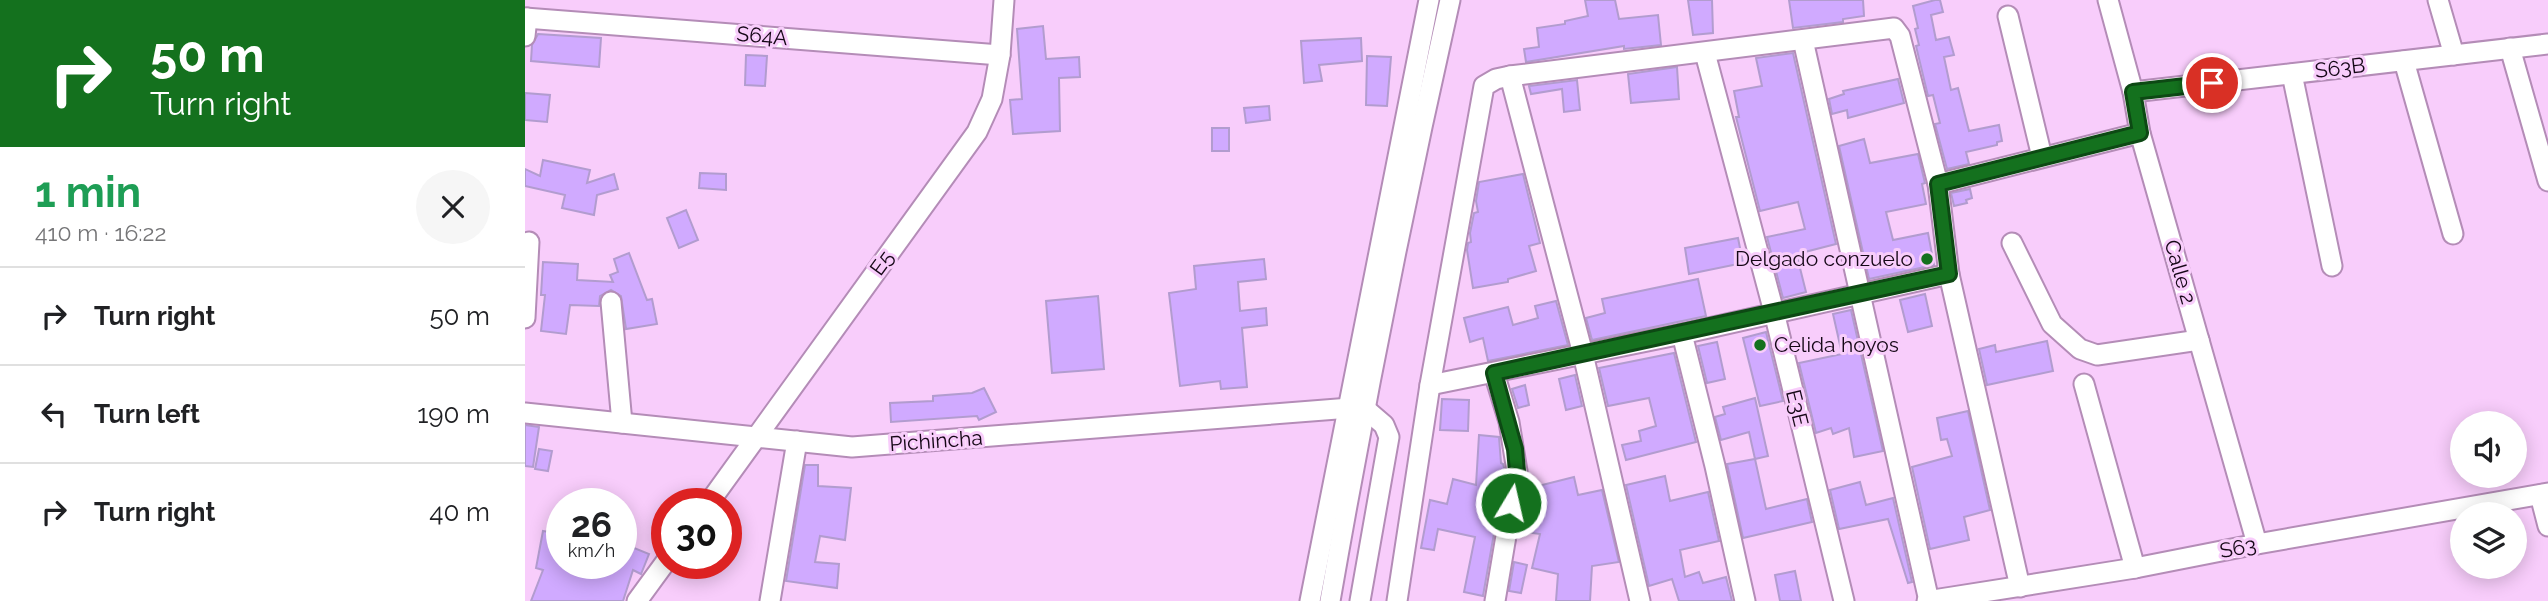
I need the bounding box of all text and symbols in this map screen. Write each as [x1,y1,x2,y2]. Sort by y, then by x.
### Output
street label: S64A [736,21,789,50]
text: 50 m [150,26,265,83]
icon: right [35,28,126,119]
street label: S63B [2313,52,2367,83]
pin [2182,53,2242,113]
icon: arrive [2193,64,2231,102]
text: Turn right [150,85,291,122]
text: 1 min [35,168,141,217]
button: close [416,170,490,244]
text: 410 m · 16:22 [35,219,167,246]
street label: Calle 2 [2159,237,2202,307]
street label: E5 [864,246,899,280]
place label: Delgado conzuelo [1735,246,1913,271]
marker: Delgado conzuelo [1919,251,1935,267]
icon: right [35,297,73,335]
text: Turn right [94,301,215,331]
text: 50 m [429,301,490,331]
place label: Celida hoyos [1774,332,1899,357]
marker: Celida hoyos [1752,337,1768,353]
street label: E3E [1781,387,1814,429]
icon: left [35,395,73,433]
text: Turn left [94,399,200,429]
text: 190 m [417,399,490,429]
map controls [2450,411,2527,579]
button: sound [2450,411,2527,488]
street label: Pichincha [888,425,983,456]
position arrow [1474,466,1548,540]
speed limit sign: 30 [651,488,742,579]
icon: right [35,493,73,531]
text: Turn right [94,497,215,527]
text: 40 m [429,497,490,527]
button: layers [2450,502,2527,579]
text: 26 [571,504,612,545]
street label: S63 [2218,532,2258,563]
text: km/h [568,540,615,561]

